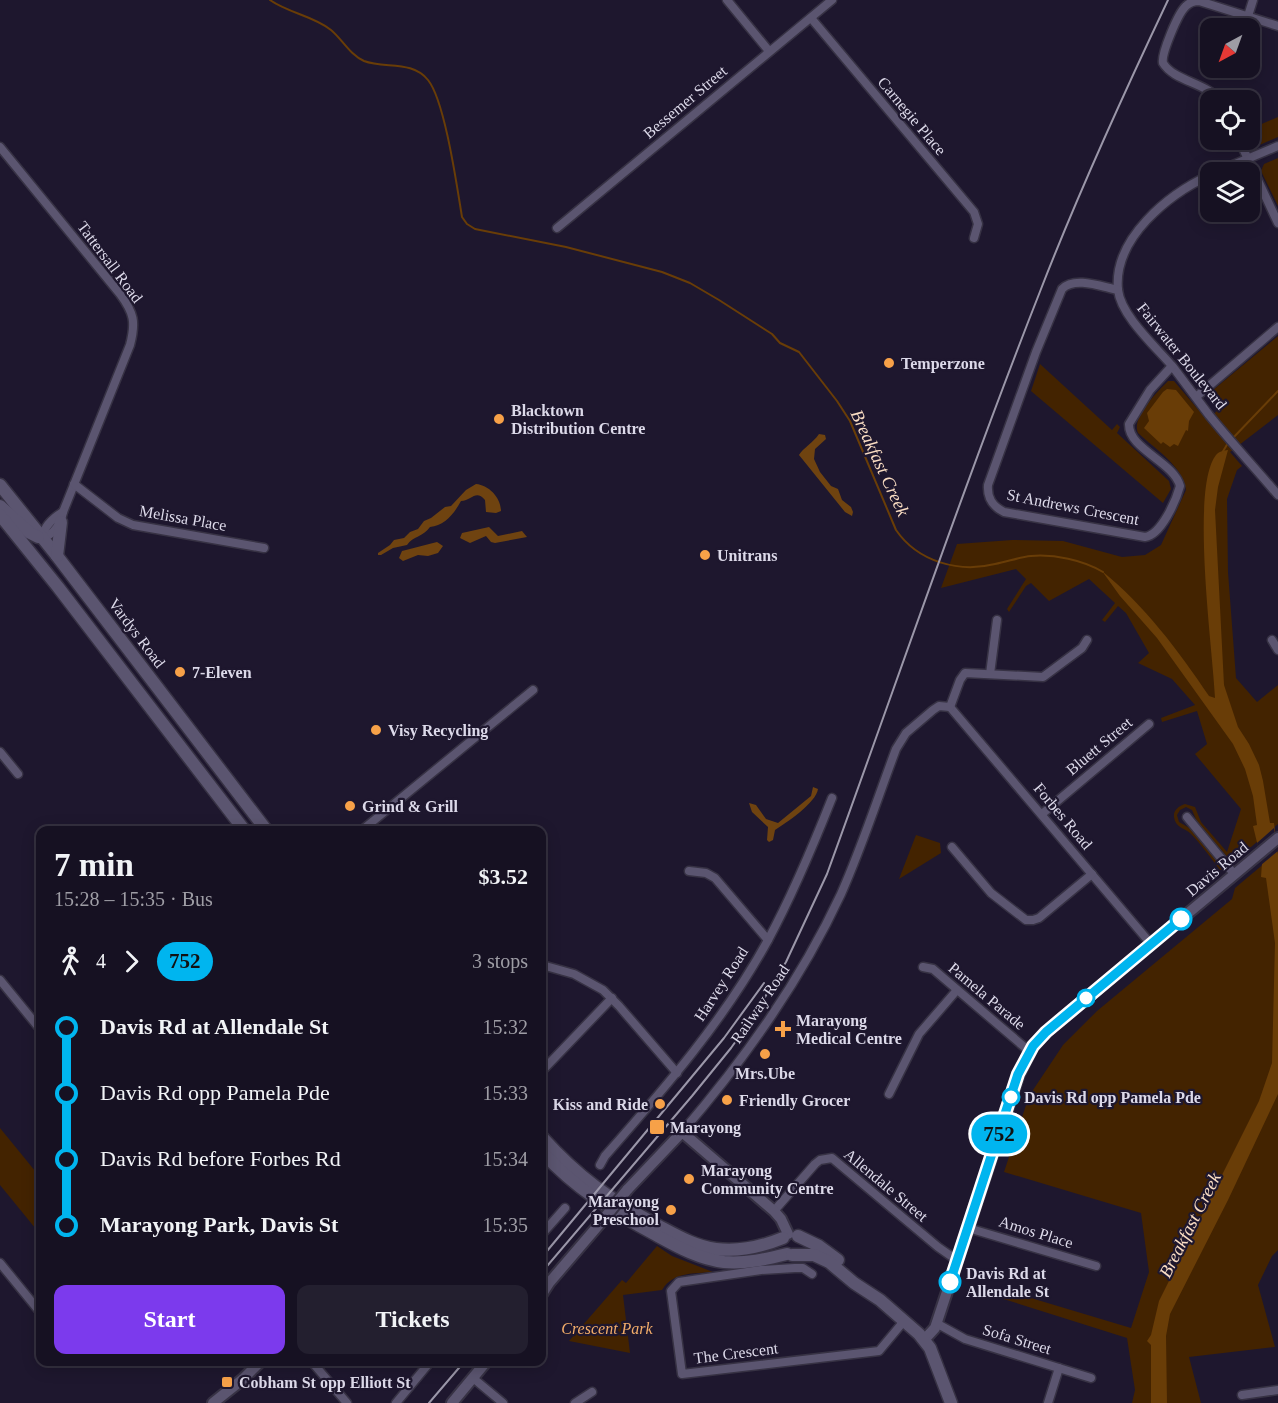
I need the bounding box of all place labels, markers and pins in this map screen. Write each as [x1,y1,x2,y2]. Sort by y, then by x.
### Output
place label: Temperzone [901,355,985,373]
marker: Temperzone [882,356,896,370]
place label: Blacktown Distribution Centre [511,402,645,437]
marker: Blacktown Distribution Centre [492,412,506,426]
place label: Unitrans [717,547,777,564]
marker: Unitrans [698,548,712,562]
place label: 7-Eleven [192,664,252,681]
marker: 7-Eleven [173,665,187,679]
place label: Visy Recycling [388,722,488,740]
marker: Visy Recycling [369,723,383,737]
place label: Grind & Grill [362,798,459,815]
marker: Grind & Grill [343,799,357,813]
unlabelled marker [1170,908,1192,930]
unlabelled marker [1077,989,1095,1007]
place label: Marayong Medical Centre [796,1012,902,1047]
marker: Marayong Medical Centre [774,1020,792,1038]
marker: Mrs.Ube [758,1047,772,1061]
place label: Mrs.Ube [735,1065,795,1082]
marker: Davis Rd opp Pamela Pde [1002,1088,1020,1106]
place label: Davis Rd opp Pamela Pde [1024,1089,1201,1107]
place label: Friendly Grocer [739,1092,850,1110]
marker: Friendly Grocer [720,1093,734,1107]
place label: Kiss and Ride [553,1096,648,1113]
marker: Kiss and Ride [653,1097,667,1111]
marker: Marayong [648,1118,666,1136]
place label: Marayong [670,1119,741,1137]
place label: Marayong Community Centre [701,1162,834,1198]
marker: Marayong Community Centre [682,1172,696,1186]
place label: Marayong Preschool [588,1193,660,1228]
marker: Marayong Preschool [664,1203,678,1217]
place label: Davis Rd at Allendale St [966,1265,1050,1300]
marker: Davis Rd at Allendale St [939,1271,961,1293]
place label: Cobham St opp Elliott St [239,1374,411,1392]
marker: Cobham St opp Elliott St [220,1375,234,1389]

